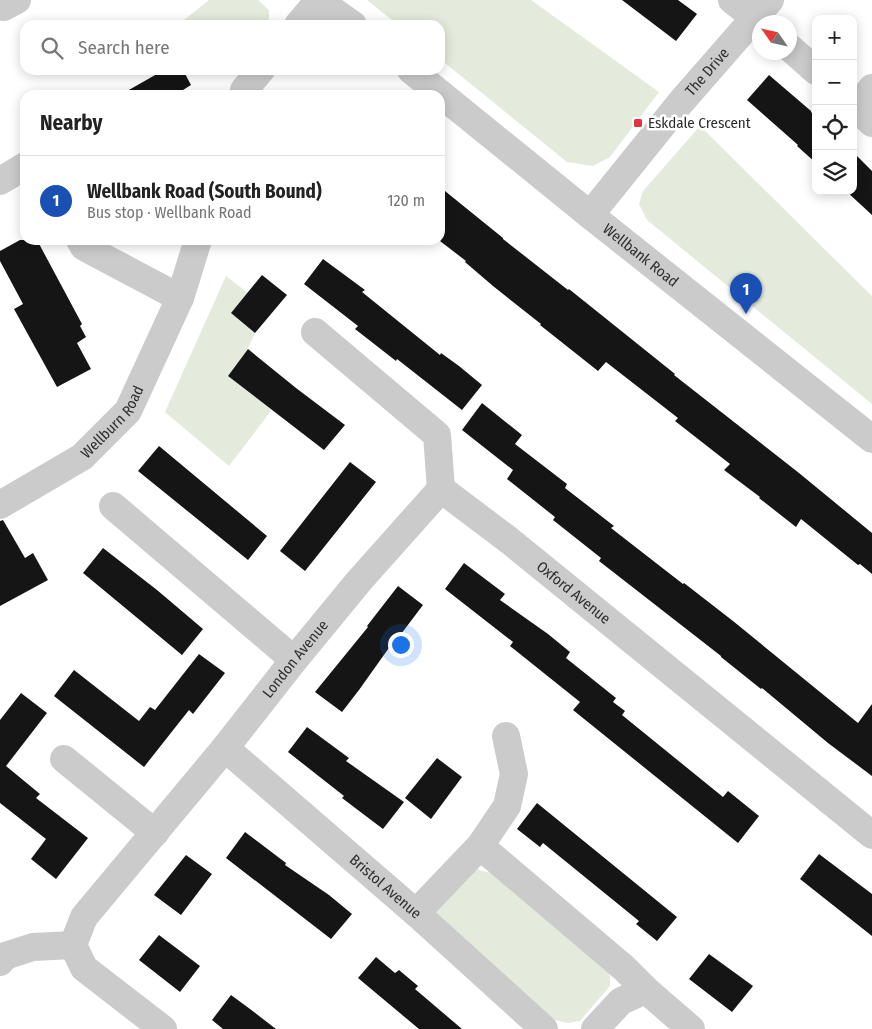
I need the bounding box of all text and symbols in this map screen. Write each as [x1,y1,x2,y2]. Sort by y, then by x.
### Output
north arrow [752,15,797,60]
map controls [812,15,857,195]
button: + [812,15,857,60]
search box [20,20,445,75]
icon: search [38,34,66,62]
text: Search here [78,36,170,59]
street label: The Drive [682,44,733,100]
button: − [812,60,857,105]
button: locate [812,105,857,150]
text: Nearby [40,110,102,136]
place label: Eskdale Crescent [648,114,751,132]
marker: Eskdale Crescent [632,117,644,129]
button: layers [812,150,857,195]
text: Wellbank Road (South Bound) [87,180,322,203]
text: 1 [53,191,59,210]
text: 120 m [387,191,425,210]
text: Bus stop · Wellbank Road [87,203,252,222]
street label: Wellbank Road [599,220,682,291]
pin: 1 [730,273,762,314]
street label: Wellburn Road [77,383,147,462]
street label: Oxford Avenue [533,557,614,628]
street label: London Avenue [259,616,332,701]
your location [388,632,414,658]
street label: Bristol Avenue [346,851,425,922]

